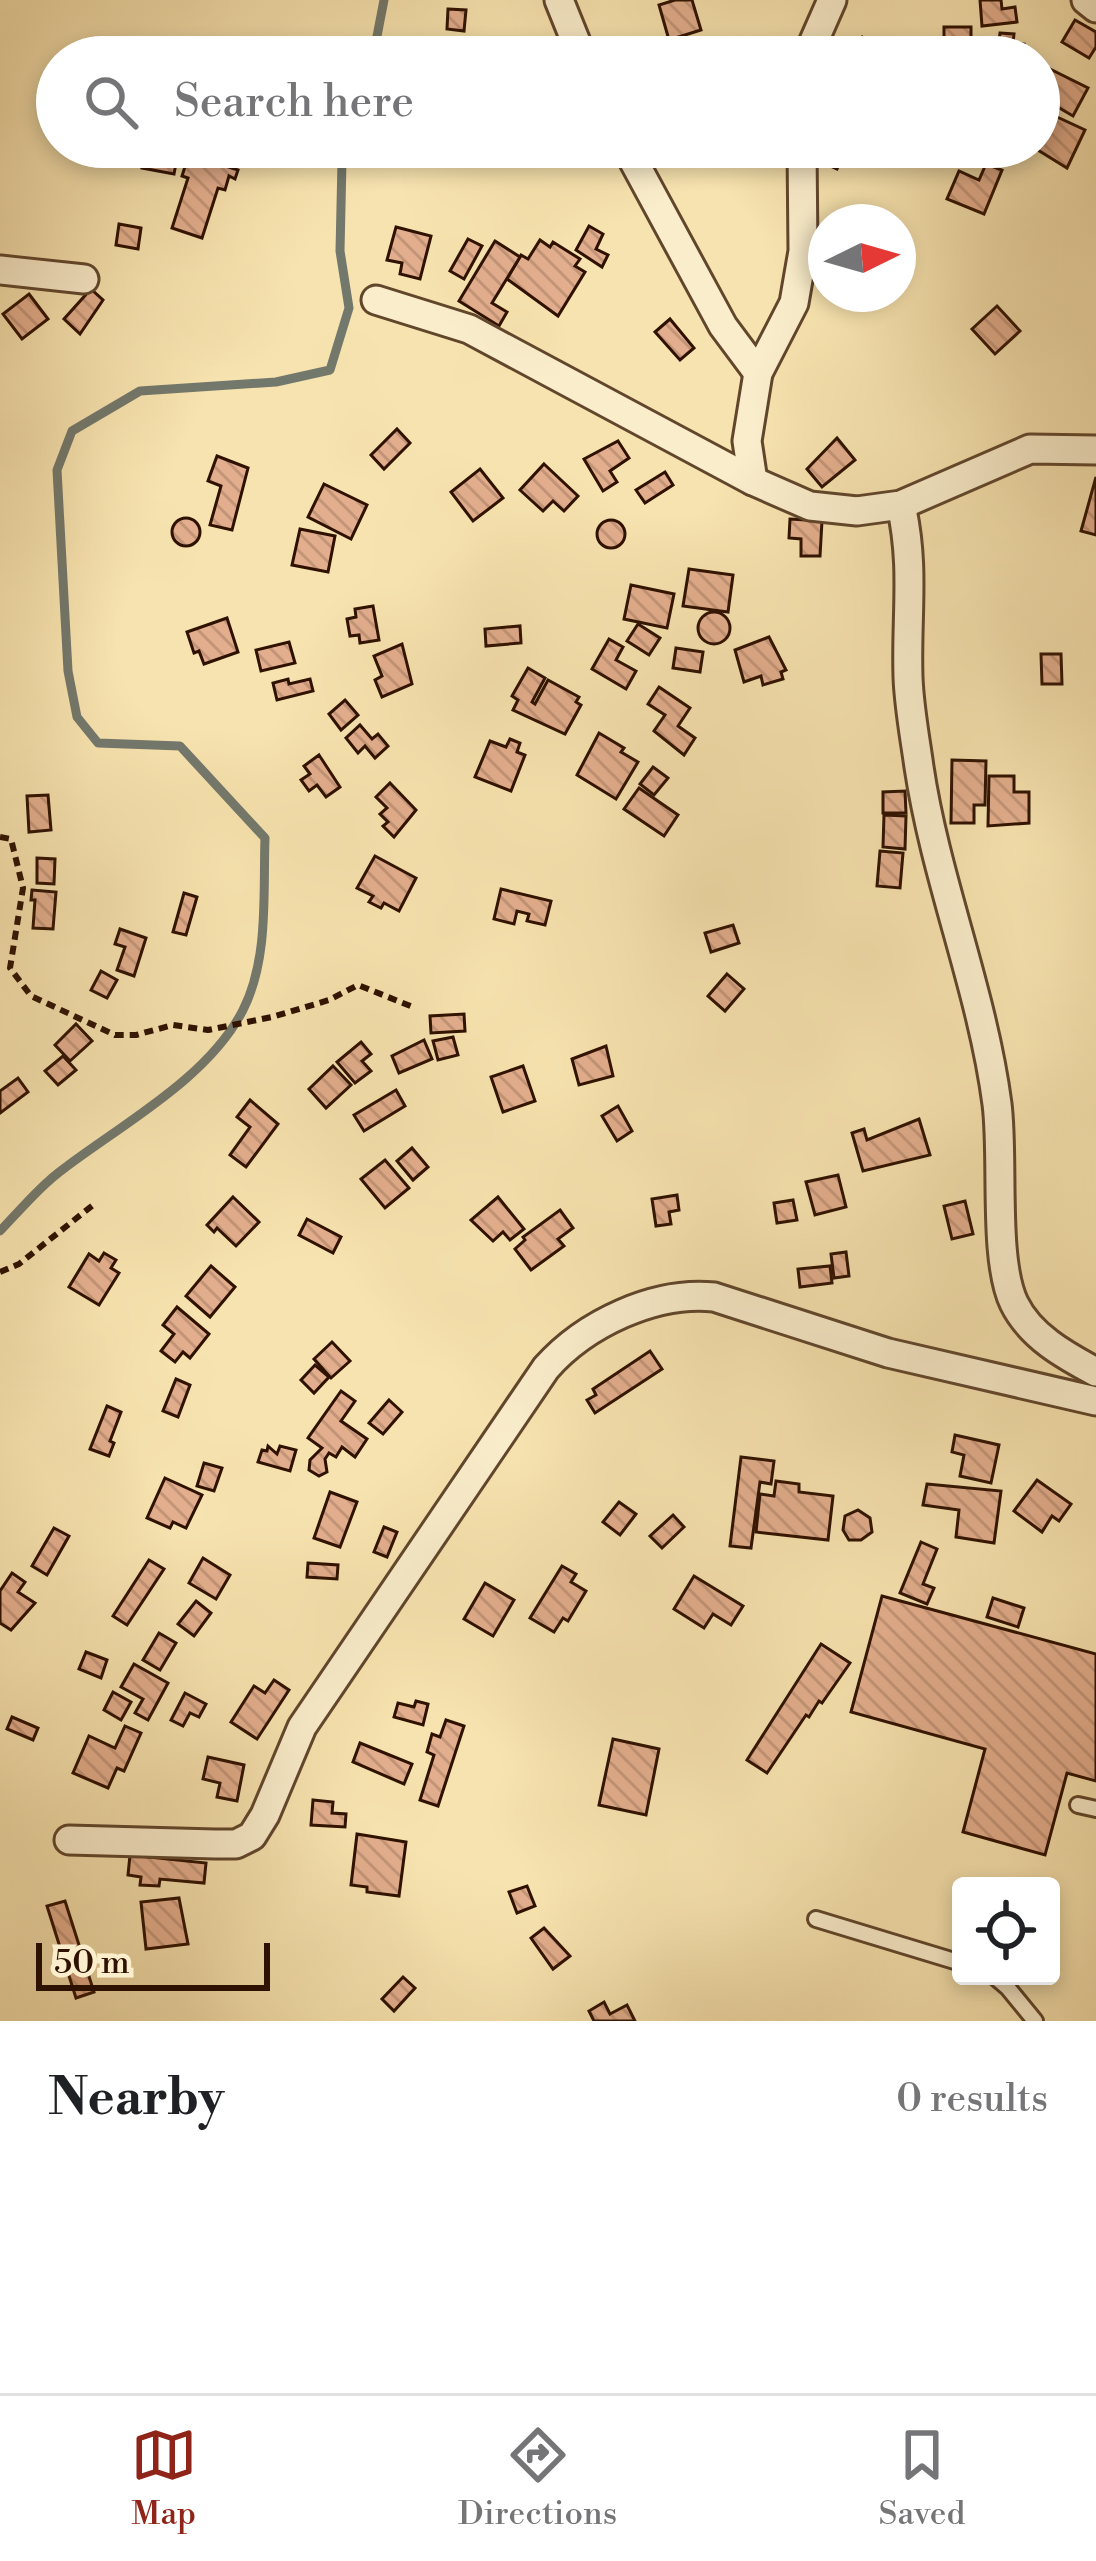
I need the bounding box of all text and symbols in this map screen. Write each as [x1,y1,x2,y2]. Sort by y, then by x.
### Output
search box [36,36,1060,168]
icon: search [78,69,144,135]
text: Search here [174,74,414,131]
north arrow [808,204,916,312]
map controls [952,1877,1060,1985]
button: locate [952,1877,1060,1985]
scale bar [36,1937,270,1990]
text: 50 m [54,1943,130,1984]
text: Nearby [48,2067,224,2131]
text: 0 results [896,2075,1048,2124]
tab: Map [131,2422,197,2535]
tab: Directions [458,2422,617,2535]
tab: Saved [879,2422,965,2535]

